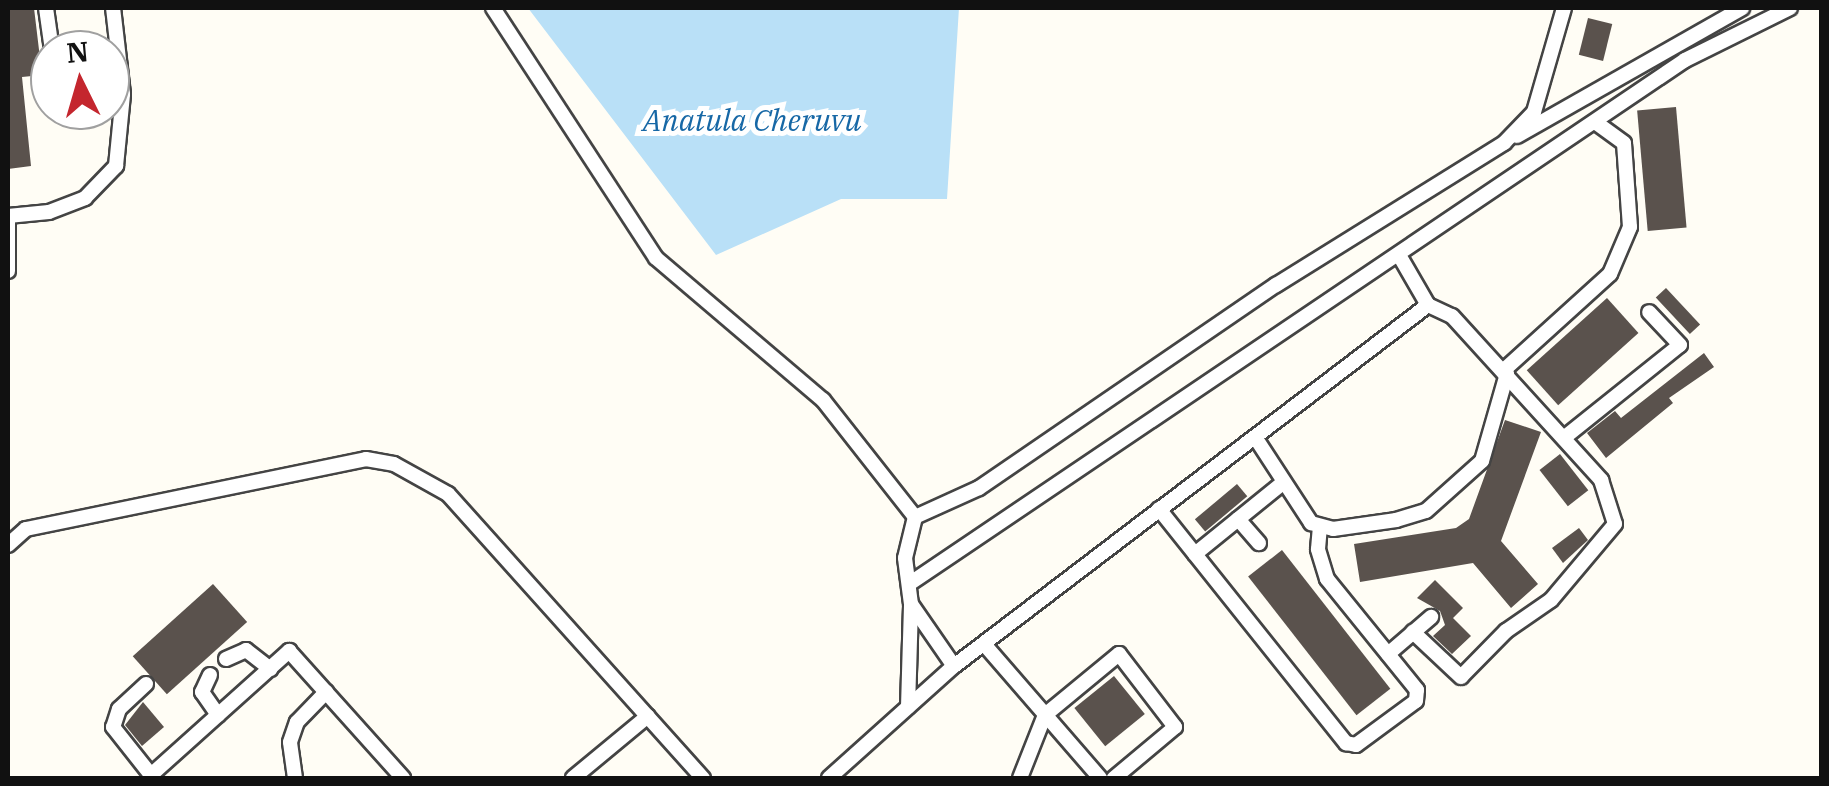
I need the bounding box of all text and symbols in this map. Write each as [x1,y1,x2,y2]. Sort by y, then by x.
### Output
north arrow [30,30,130,130]
text: N [65,32,90,71]
water label: Anatula Cheruvu [642,102,862,138]

